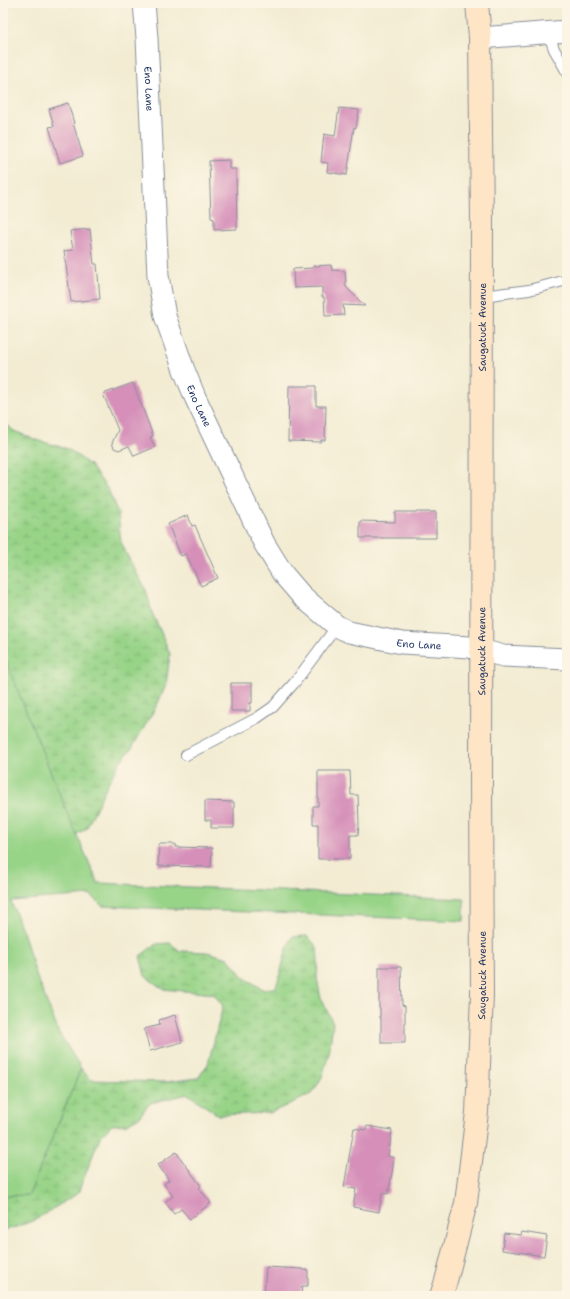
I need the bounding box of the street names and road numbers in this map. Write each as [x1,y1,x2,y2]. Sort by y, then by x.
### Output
street label: Eno Lane [141,66,156,112]
street label: Saugatuck Avenue [476,282,489,372]
street label: Eno Lane [184,383,214,429]
street label: Saugatuck Avenue [475,606,488,696]
street label: Eno Lane [395,636,442,652]
street label: Saugatuck Avenue [475,930,489,1020]

